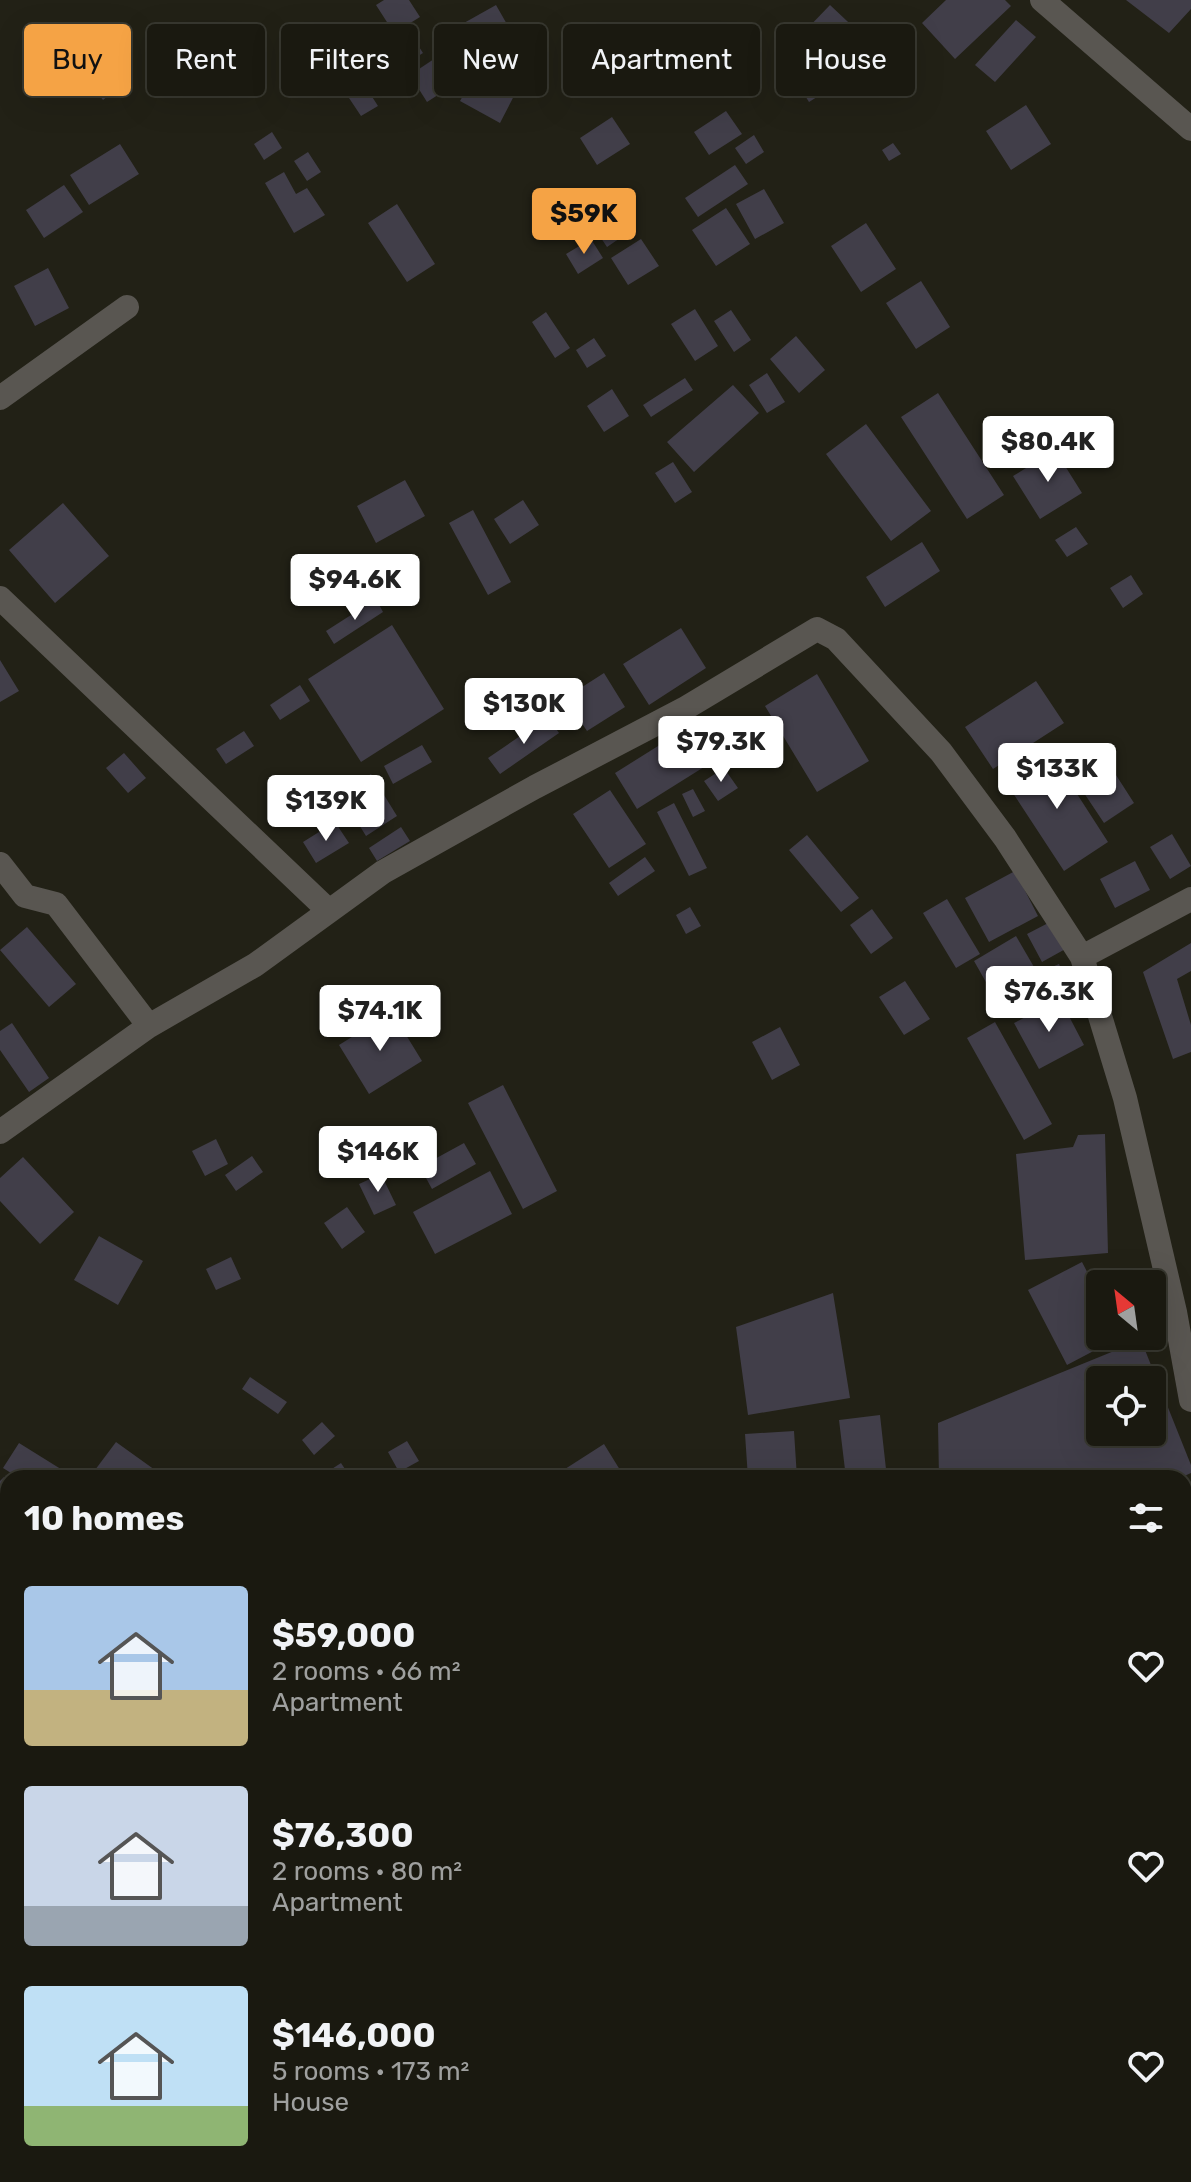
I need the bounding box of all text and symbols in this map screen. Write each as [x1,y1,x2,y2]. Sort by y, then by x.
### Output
chip: Buy [24,24,131,96]
chip: Rent [147,24,265,96]
chip: Filters [281,24,418,96]
chip: New [434,24,547,96]
chip: Apartment [563,24,760,96]
chip: House [776,24,915,96]
pin: $59K [537,188,631,256]
text: $59K [550,198,618,229]
pin: $80.4K [983,416,1113,484]
text: $80.4K [1001,426,1095,457]
pin: $94.6K [290,554,420,622]
text: $94.6K [309,564,401,595]
pin: $130K [468,678,580,746]
text: $130K [483,688,565,719]
pin: $79.3K [656,716,786,784]
text: $79.3K [676,726,766,757]
pin: $133K [1001,743,1113,811]
text: $133K [1016,753,1098,784]
pin: $139K [270,775,382,843]
text: $139K [285,785,367,816]
pin: $76.3K [984,966,1114,1034]
text: $76.3K [1004,976,1094,1007]
pin: $74.1K [315,985,445,1053]
text: $74.1K [338,995,422,1026]
pin: $146K [322,1126,434,1194]
text: $146K [337,1136,419,1167]
north arrow [1086,1270,1166,1350]
map controls [1086,1270,1166,1446]
button: locate [1086,1366,1166,1446]
icon: filters [1124,1496,1168,1540]
text: 10 homes [24,1498,184,1539]
text: $59,000 [272,1615,415,1656]
icon: home [88,1618,184,1714]
icon: heart [1124,1644,1168,1688]
text: 2 rooms · 66 m² [272,1656,461,1687]
text: Apartment [272,1687,403,1718]
text: $76,300 [272,1815,414,1856]
icon: home [88,1818,184,1914]
icon: heart [1124,1844,1168,1888]
text: 2 rooms · 80 m² [272,1856,462,1887]
text: Apartment [272,1887,403,1918]
text: $146,000 [272,2015,436,2056]
icon: home [88,2018,184,2114]
icon: heart [1124,2044,1168,2088]
text: 5 rooms · 173 m² [272,2056,469,2087]
text: House [272,2087,349,2118]

